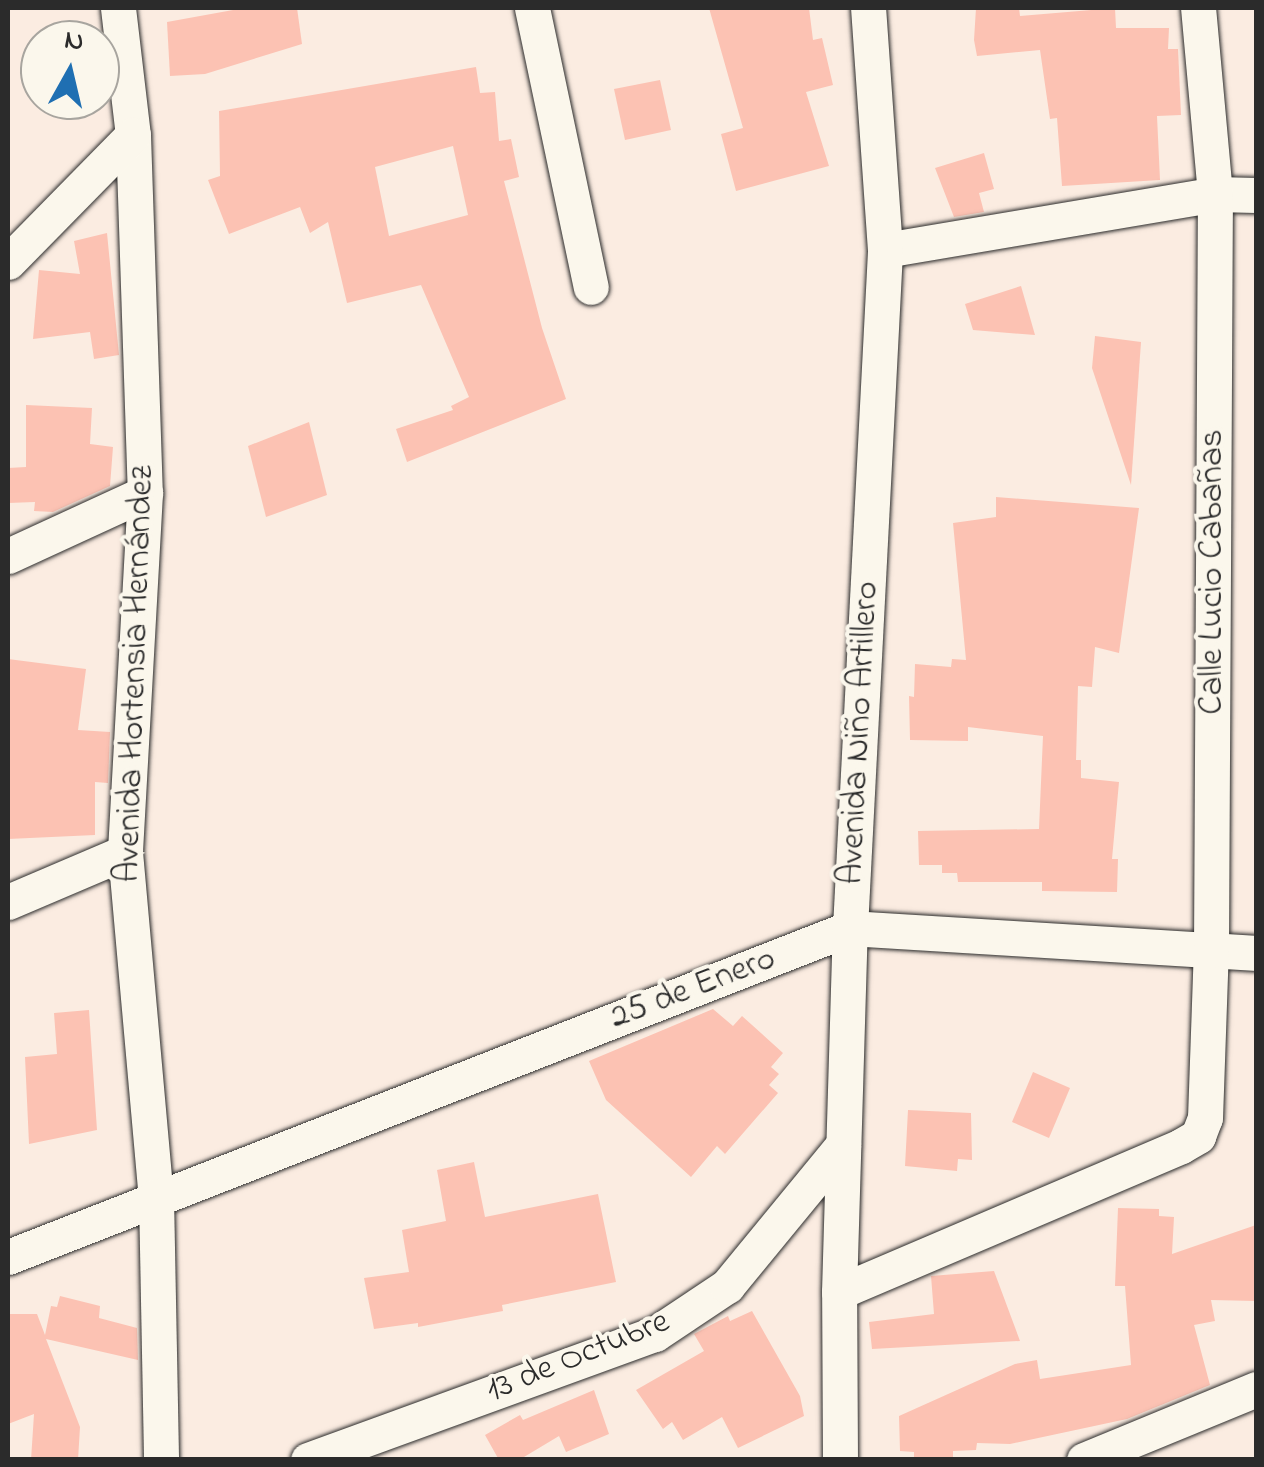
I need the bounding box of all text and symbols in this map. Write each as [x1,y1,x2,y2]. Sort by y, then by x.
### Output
north arrow [20,20,120,120]
text: N [62,20,86,63]
street label: Calle Lucio Cabañas [1192,429,1234,715]
street label: Avenida Hortensia Hernández [108,465,164,883]
street label: Avenida Niño Artillero [831,580,889,886]
street label: 25 de Enero [605,938,781,1040]
street label: 13 de Octubre [480,1301,676,1413]

